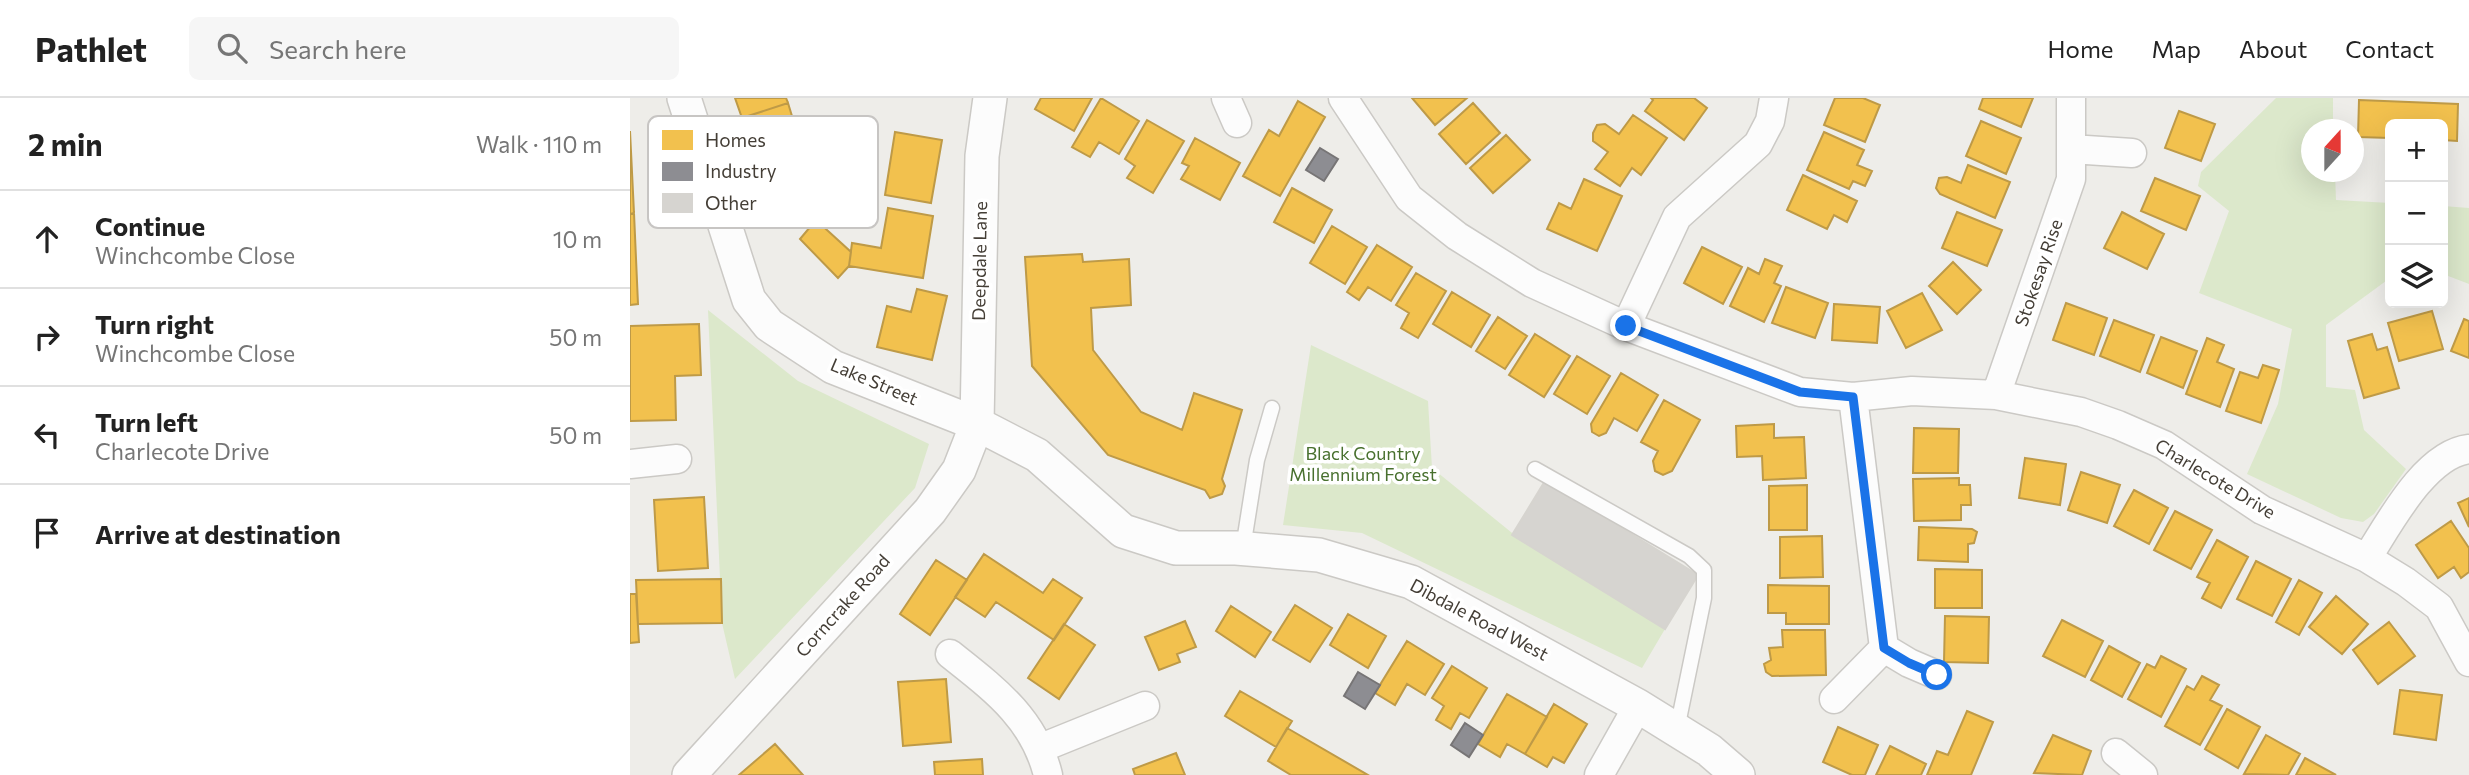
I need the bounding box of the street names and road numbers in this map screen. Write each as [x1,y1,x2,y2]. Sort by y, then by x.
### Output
street label: Deepdale Lane [967,201,991,321]
street label: Stokesay Rise [2009,216,2067,329]
street label: Lake Street [827,353,921,409]
street label: Charlecote Drive [2151,434,2280,523]
street label: Corncrake Road [791,550,894,661]
street label: Dibdale Road West [1407,573,1552,665]

